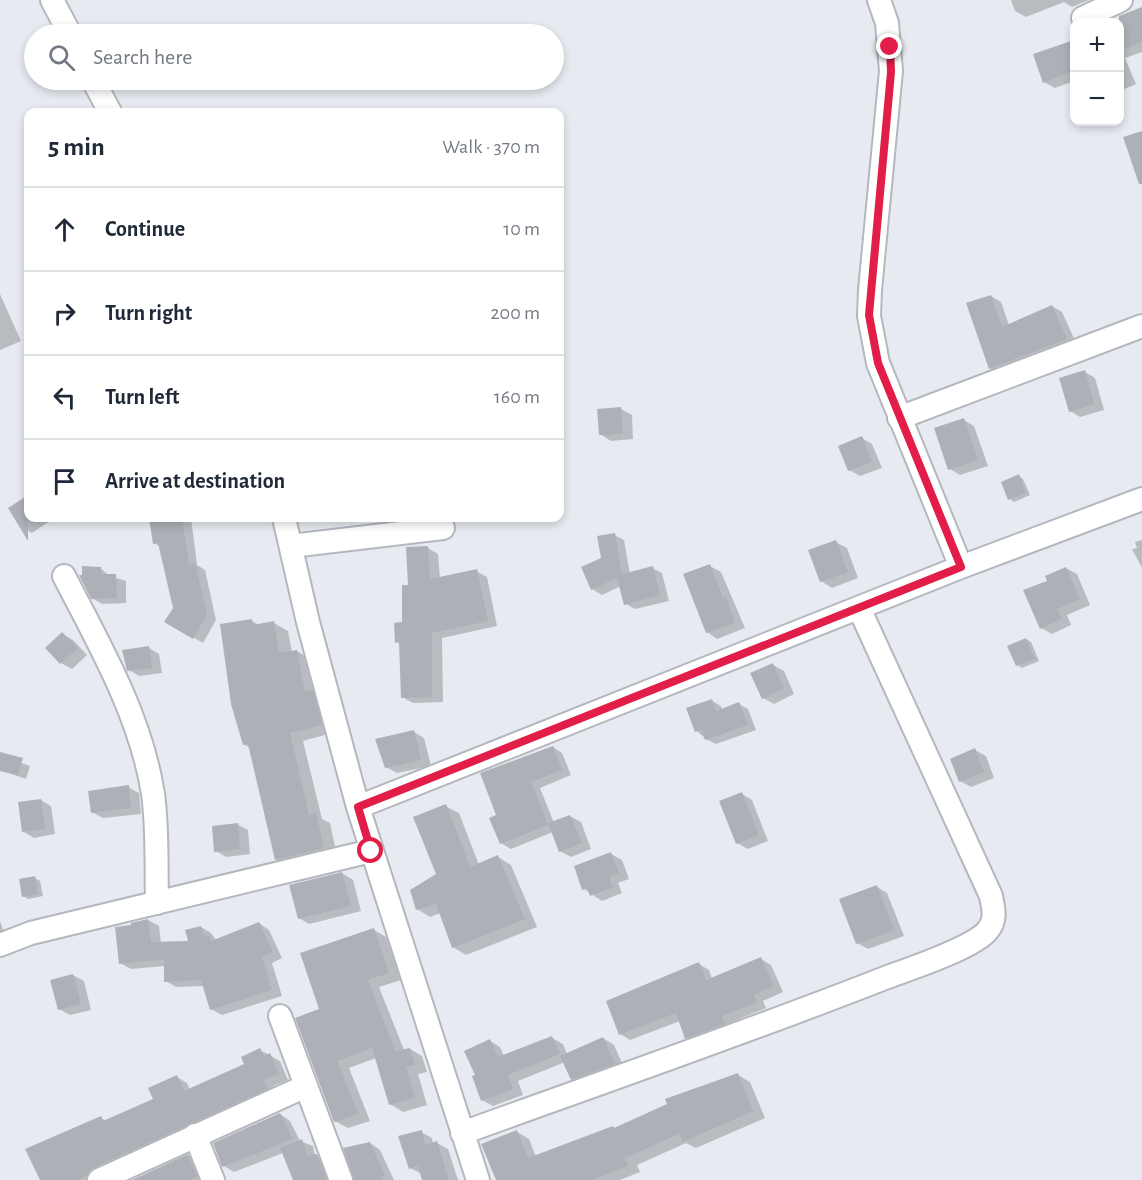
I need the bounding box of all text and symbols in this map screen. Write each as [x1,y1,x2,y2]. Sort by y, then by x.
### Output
map controls [1070,18,1124,126]
button: + [1070,18,1124,72]
search box [24,24,564,90]
route end [876,33,902,59]
icon: search [45,41,78,74]
text: Search here [93,46,192,68]
button: − [1070,72,1124,126]
text: 5 min [48,134,105,160]
text: Walk · 370 m [442,137,540,157]
icon: ahead [48,213,81,246]
text: Continue [105,218,185,240]
text: 10 m [503,219,540,239]
icon: right [48,297,81,330]
text: Turn right [105,302,192,324]
text: 200 m [490,303,540,323]
icon: left [48,381,81,414]
text: Turn left [105,386,179,408]
text: 160 m [494,387,540,407]
icon: arrive [48,465,81,498]
text: Arrive at destination [105,470,285,492]
route start [357,837,383,863]

